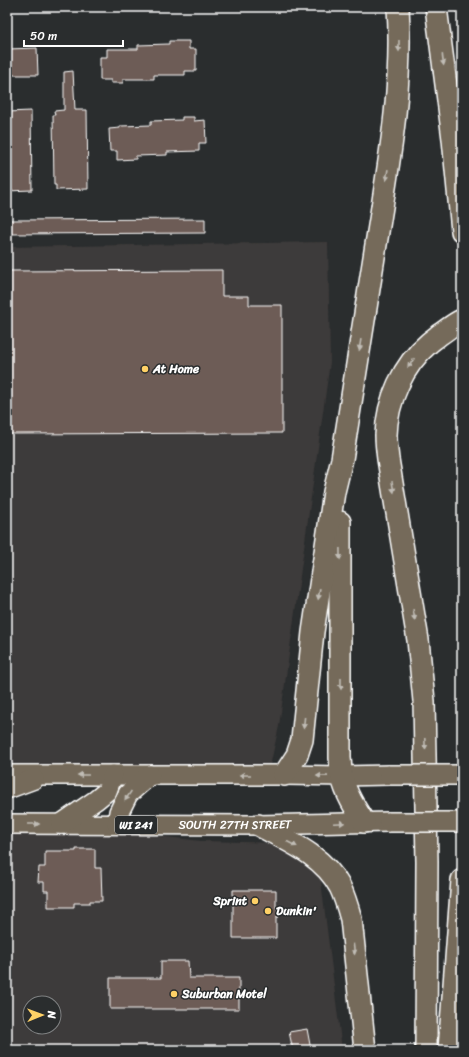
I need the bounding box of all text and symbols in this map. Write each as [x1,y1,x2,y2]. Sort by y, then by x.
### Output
scale bar [24,22,123,48]
text: 50 m [30,25,57,47]
one-way arrow [396,40,403,52]
one-way arrow [440,53,446,66]
one-way arrow [384,169,390,181]
one-way arrow [357,339,363,351]
one-way arrow [407,357,415,368]
place label: At Home [152,358,200,380]
marker: At Home [140,364,150,374]
one-way arrow [390,481,396,493]
one-way arrow [337,548,343,561]
one-way arrow [316,588,322,600]
one-way arrow [411,609,417,621]
one-way arrow [338,678,344,691]
one-way arrow [300,717,307,729]
one-way arrow [422,738,428,751]
one-way arrow [76,772,89,778]
one-way arrow [238,772,251,778]
one-way arrow [315,773,328,779]
one-way arrow [124,791,132,802]
street label: SOUTH 27TH STREET [178,813,293,836]
road number: WI 241 [115,816,157,834]
one-way arrow [333,820,346,826]
one-way arrow [28,821,41,827]
one-way arrow [286,840,298,847]
place label: Sprint [212,890,248,912]
marker: Sprint [250,896,260,906]
place label: Dunkin' [276,900,317,922]
marker: Dunkin' [263,906,273,916]
one-way arrow [351,943,357,955]
place label: Suburban Motel [181,983,267,1005]
marker: Suburban Motel [169,989,179,999]
north arrow [22,995,62,1035]
text: N [42,1010,61,1019]

